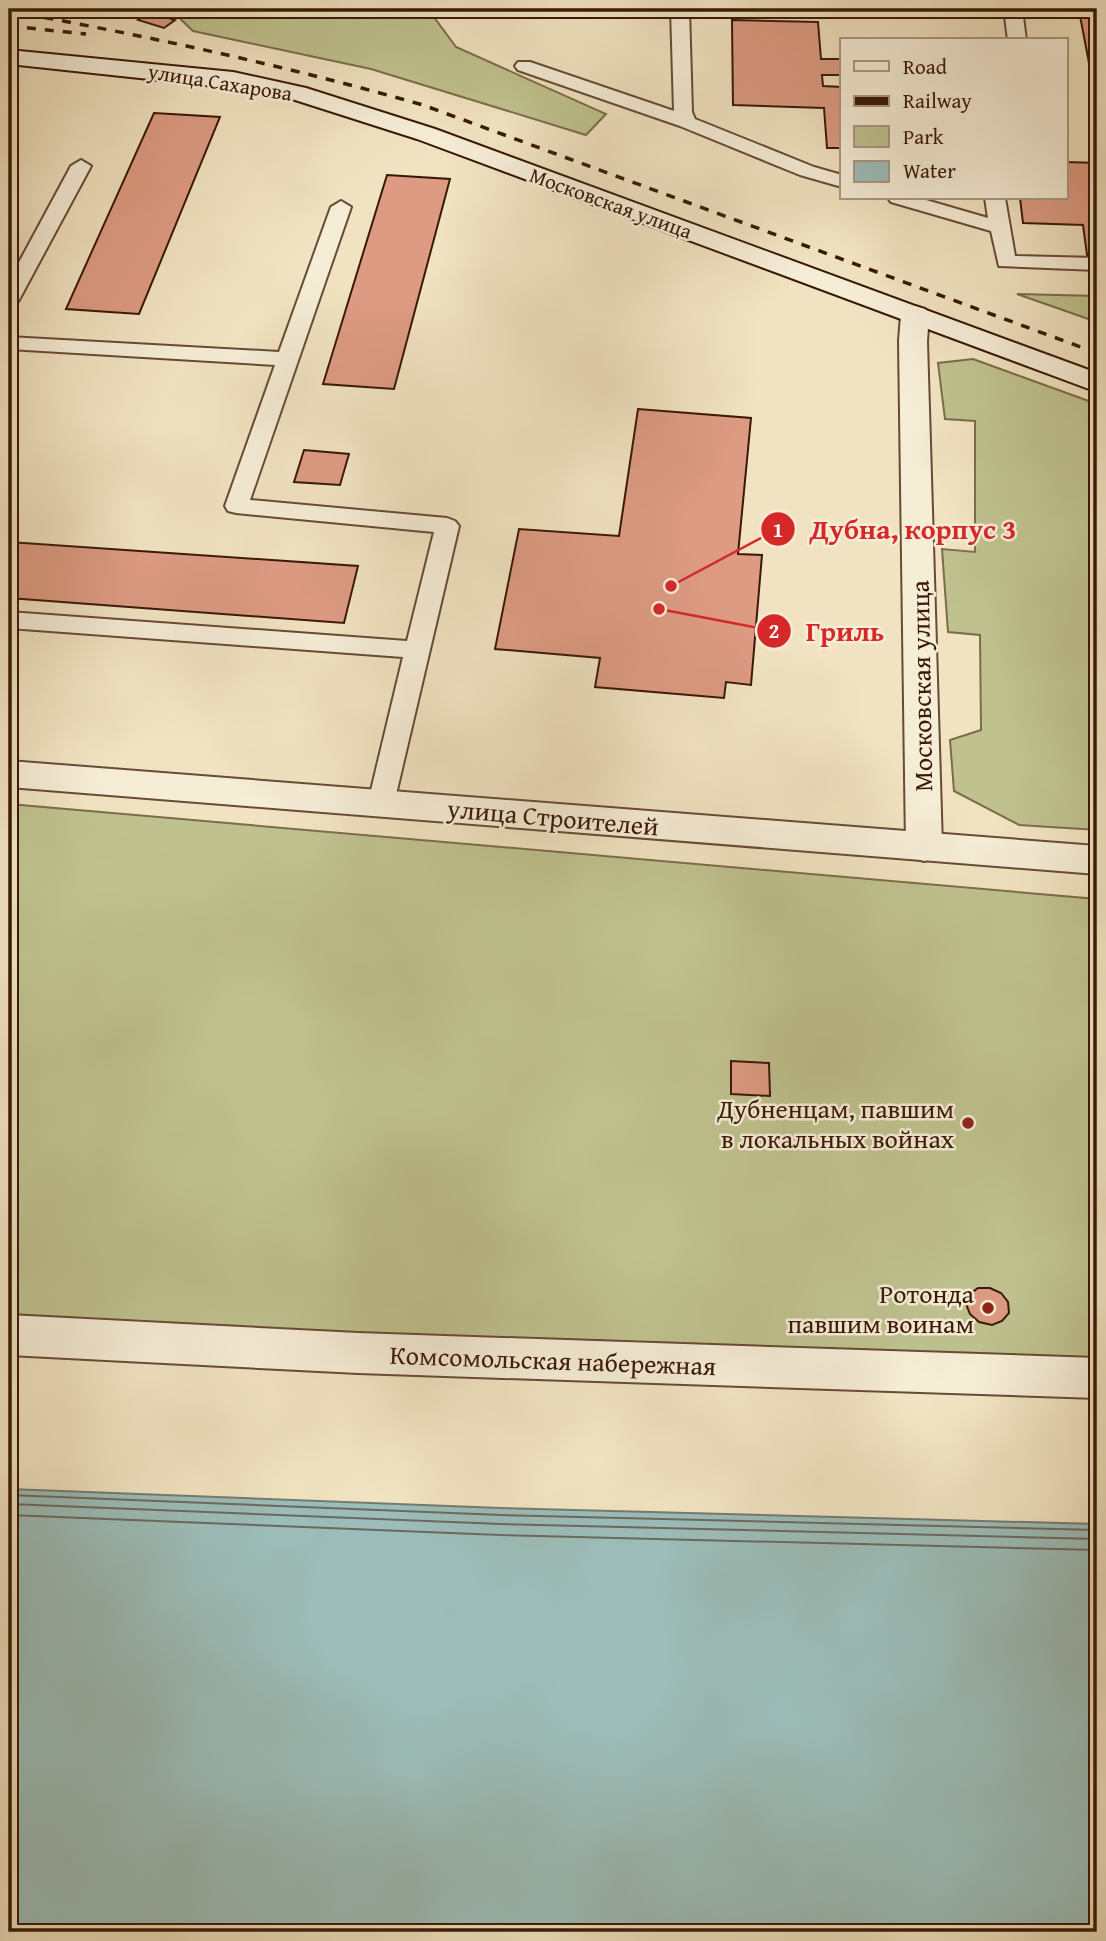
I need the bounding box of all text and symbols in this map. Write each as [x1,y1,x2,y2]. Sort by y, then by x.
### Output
legend [840,38,1068,200]
text: Road [903,51,948,82]
street label: улица Сахарова [145,55,294,109]
text: Railway [903,85,972,116]
text: Park [903,121,944,152]
text: Water [903,155,956,186]
street label: Московская улица [525,159,697,247]
callout: Дубна, корпус 3 [760,505,1030,554]
text: Дубна, корпус 3 [808,508,1017,549]
text: 1 [773,514,783,545]
street label: Московская улица [900,579,942,792]
callout: Гриль [756,606,898,655]
text: Гриль [806,610,884,651]
text: 2 [769,615,779,646]
street label: улица Строителей [445,788,660,846]
place label: Дубненцам, павшим в локальных войнах [716,1089,955,1158]
marker: Дубненцам, павшим в локальных войнах [960,1115,976,1131]
place label: Ротонда павшим воинам [787,1274,975,1343]
marker: Ротонда павшим воинам [980,1300,996,1316]
street label: Комсомольская набережная [389,1335,717,1385]

